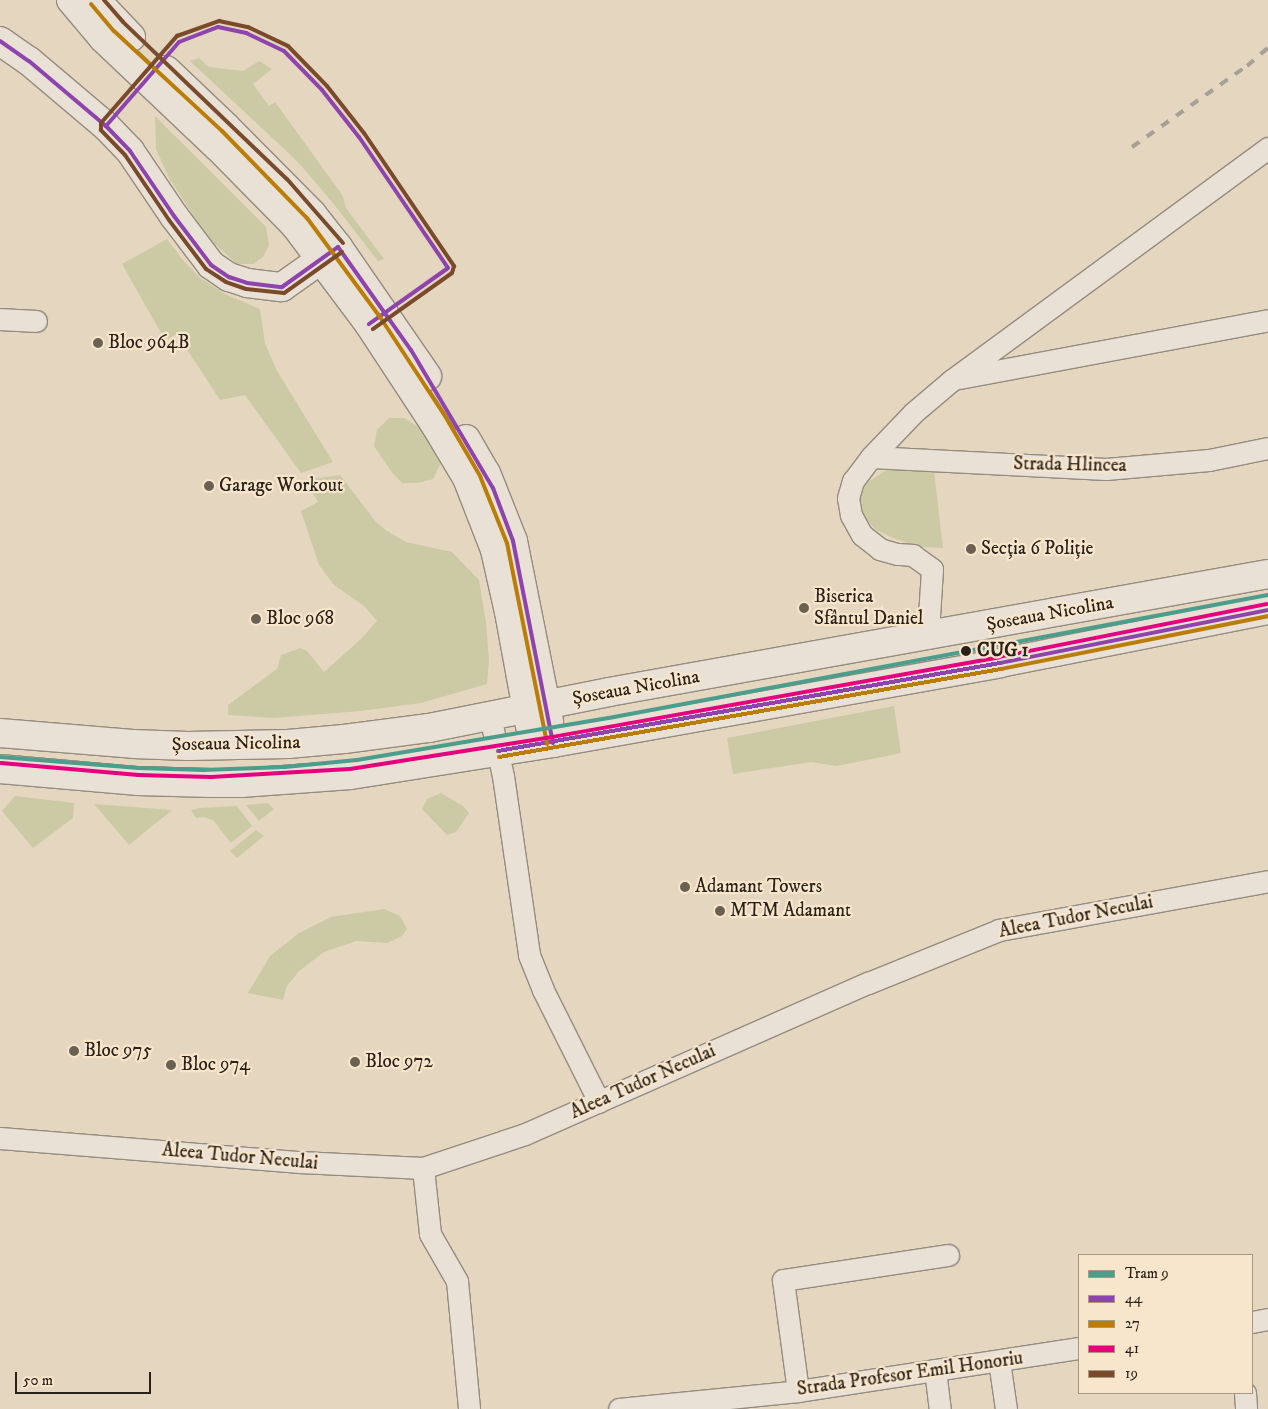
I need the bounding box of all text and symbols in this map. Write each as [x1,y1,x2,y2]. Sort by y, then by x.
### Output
place label: Bloc 964B [108,332,189,354]
marker: Bloc 964B [92,337,104,349]
street label: Strada Hlincea [1013,453,1127,477]
place label: Garage Workout [219,475,343,497]
marker: Garage Workout [203,480,215,492]
place label: Secția 6 Poliție [981,538,1093,560]
marker: Secția 6 Poliție [965,543,977,555]
place label: Biserica Sfântul Daniel [814,586,924,630]
street label: Șoseaua Nicolina [985,592,1115,636]
marker: Biserica Sfântul Daniel [798,602,810,614]
place label: Bloc 968 [266,608,334,630]
marker: Bloc 968 [250,613,262,625]
place label: CUG 1 [977,640,1028,662]
marker: CUG 1 [959,644,973,658]
street label: Șoseaua Nicolina [571,666,701,710]
street label: Șoseaua Nicolina [171,731,301,757]
place label: Adamant Towers [695,876,822,898]
marker: Adamant Towers [679,881,691,893]
street label: Aleea Tudor Neculai [997,891,1155,943]
place label: MTM Adamant [730,900,851,922]
marker: MTM Adamant [714,905,726,917]
place label: Bloc 975 [84,1040,152,1062]
street label: Aleea Tudor Neculai [567,1040,719,1124]
marker: Bloc 975 [68,1045,80,1057]
place label: Bloc 972 [365,1051,433,1073]
place label: Bloc 974 [181,1054,250,1076]
marker: Bloc 972 [349,1056,361,1068]
marker: Bloc 974 [165,1059,177,1071]
street label: Aleea Tudor Neculai [161,1139,319,1175]
legend [1078,1254,1253,1394]
text: Tram 9 [1125,1264,1169,1283]
text: 44 [1125,1289,1142,1308]
text: 27 [1125,1314,1140,1333]
text: 41 [1125,1339,1139,1358]
street label: Strada Profesor Emil Honoriu [795,1347,1025,1401]
scale bar [18,1362,154,1394]
text: 19 [1125,1364,1138,1383]
text: 50 m [23,1371,53,1390]

